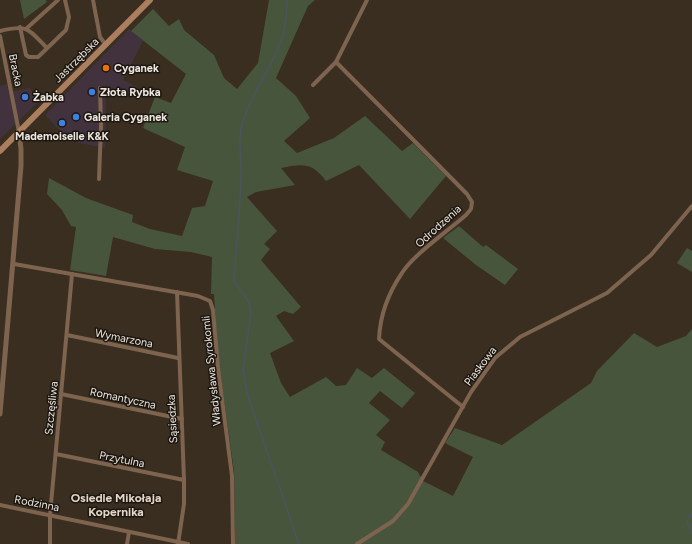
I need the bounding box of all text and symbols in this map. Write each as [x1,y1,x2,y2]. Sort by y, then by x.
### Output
street label: Jastrzębska [51,35,101,85]
street label: Bracka [6,53,25,88]
place label: Cyganek [114,62,159,75]
marker: Cyganek [101,63,111,73]
place label: Złota Rybka [100,86,161,99]
marker: Złota Rybka [87,87,97,97]
place label: Żabka [33,90,64,104]
marker: Żabka [20,92,30,102]
place label: Galeria Cyganek [84,111,167,124]
marker: Galeria Cyganek [71,112,81,122]
marker: Mademoiselle K&K [57,118,67,128]
place label: Mademoiselle K&K [15,130,110,143]
street label: Odrodzenia [413,202,464,250]
street label: Władysława Syrokomli [199,315,224,427]
street label: Wymarzona [94,327,154,350]
street label: Piaskowa [462,344,499,388]
street label: Szczęśliwa [42,381,61,435]
street label: Romantyczna [89,385,157,412]
street label: Sąsiedzka [165,394,180,444]
street label: Przytulna [98,449,146,470]
district label: Osiedle Mikołaja Kopernika [71,491,161,519]
street label: Rodzinna [13,493,61,514]

